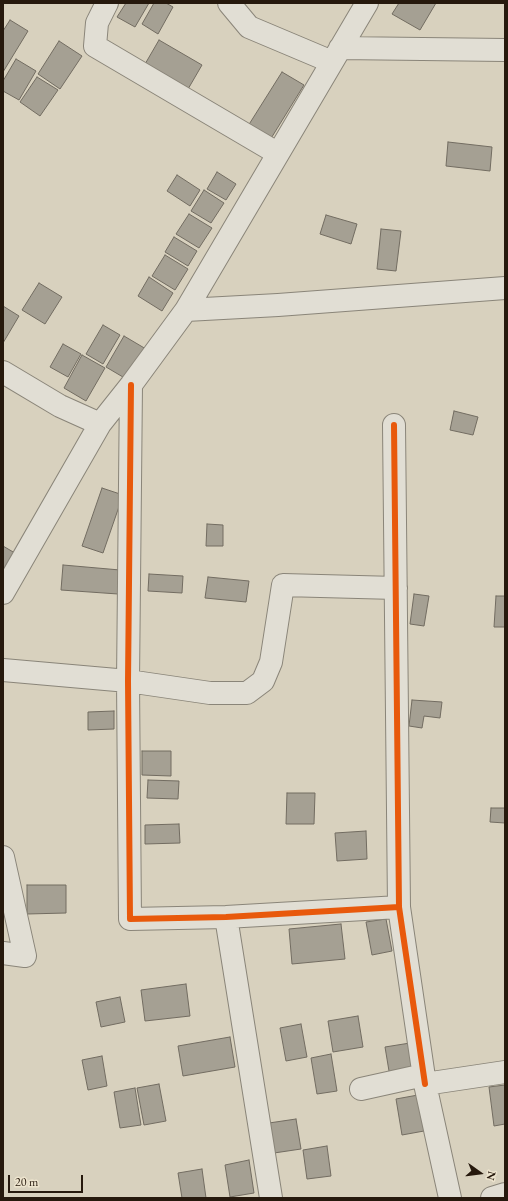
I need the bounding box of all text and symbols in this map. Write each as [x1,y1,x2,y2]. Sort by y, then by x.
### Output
north arrow [460,1153,500,1193]
scale bar [10,1167,85,1193]
text: N [484,1170,500,1182]
text: 20 m [15,1174,38,1190]

